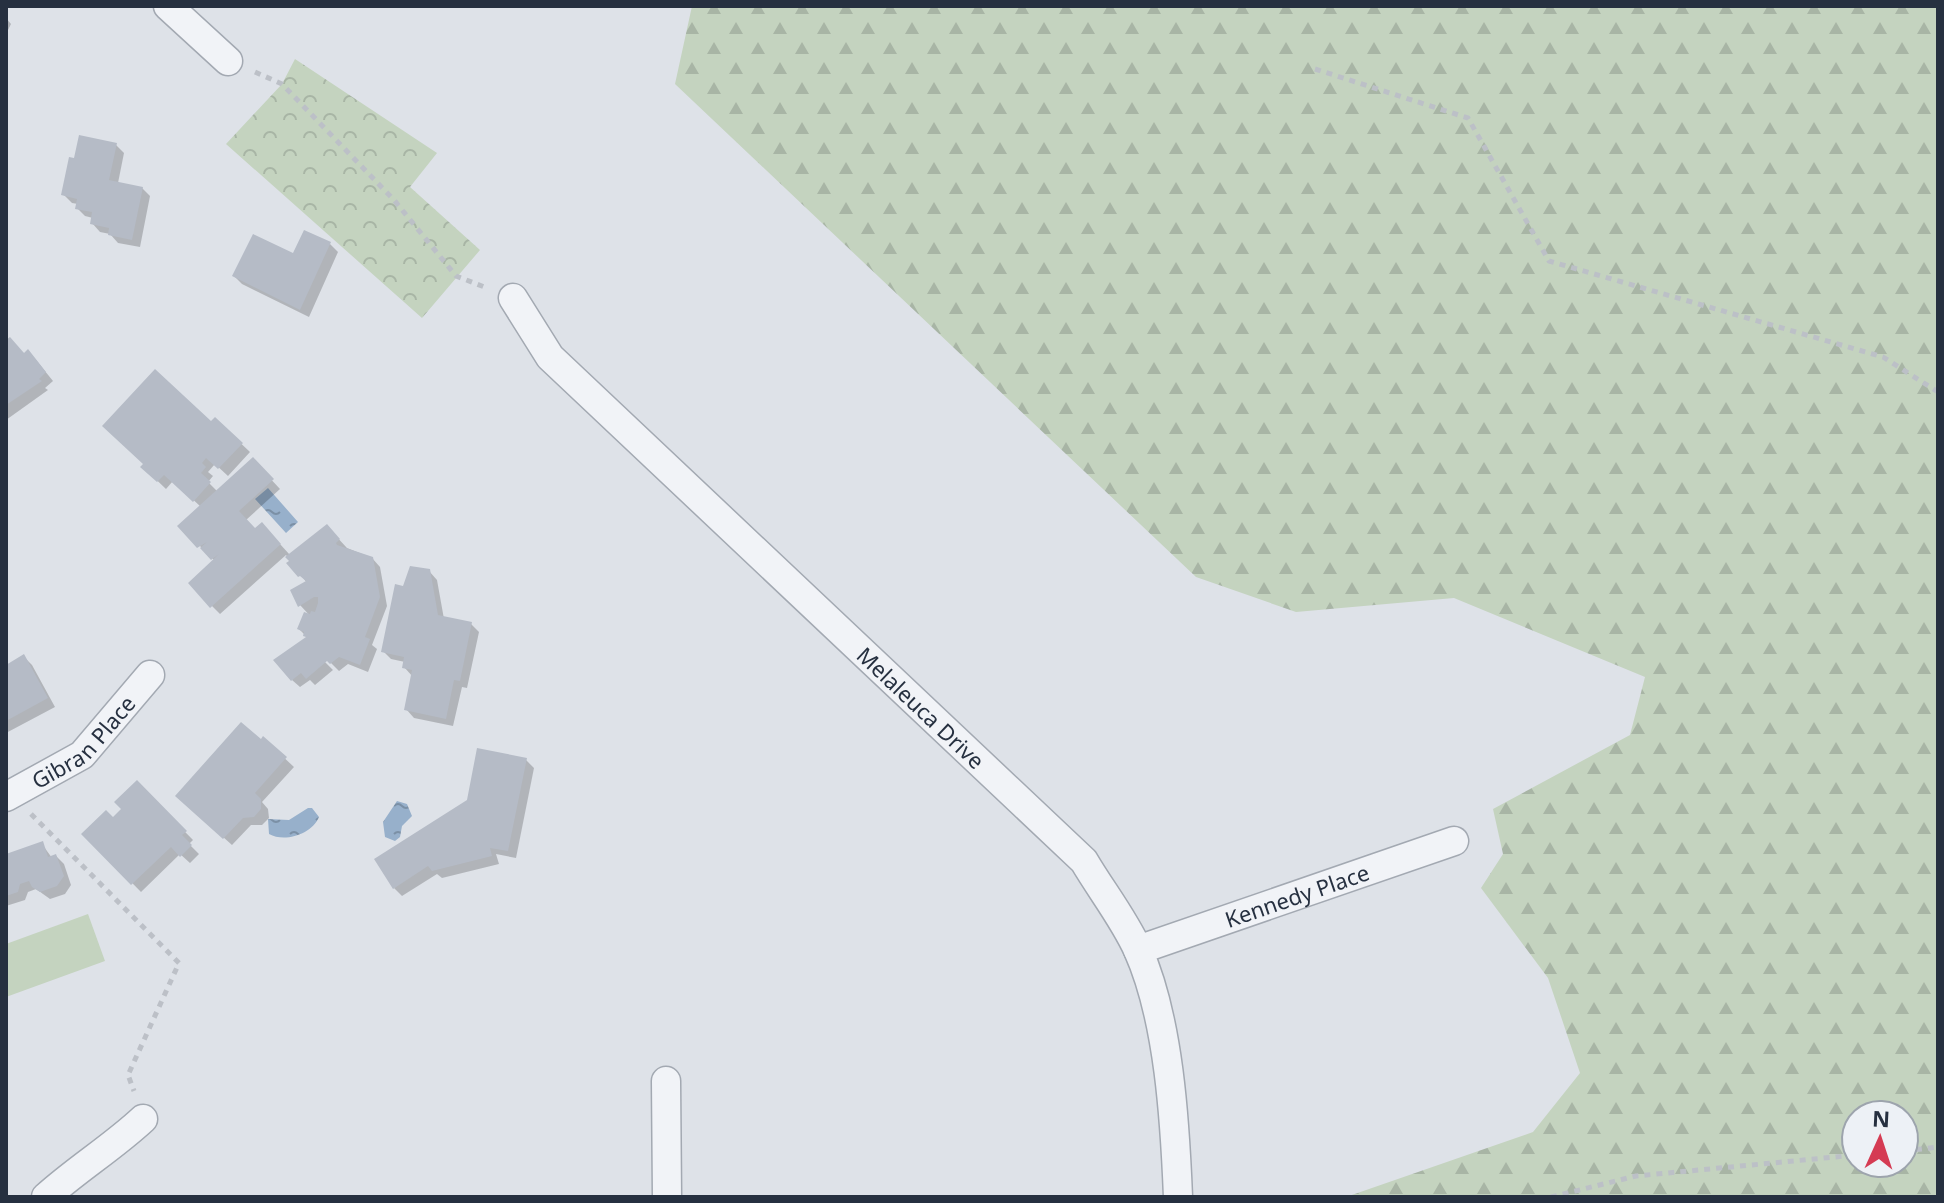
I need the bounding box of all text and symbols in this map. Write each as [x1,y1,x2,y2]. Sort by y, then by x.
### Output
street label: Melaleuca Drive [851,640,992,775]
street label: Gibran Place [26,689,141,795]
street label: Kennedy Place [1221,856,1373,934]
north arrow [1840,1099,1920,1179]
text: N [1871,1103,1891,1133]

